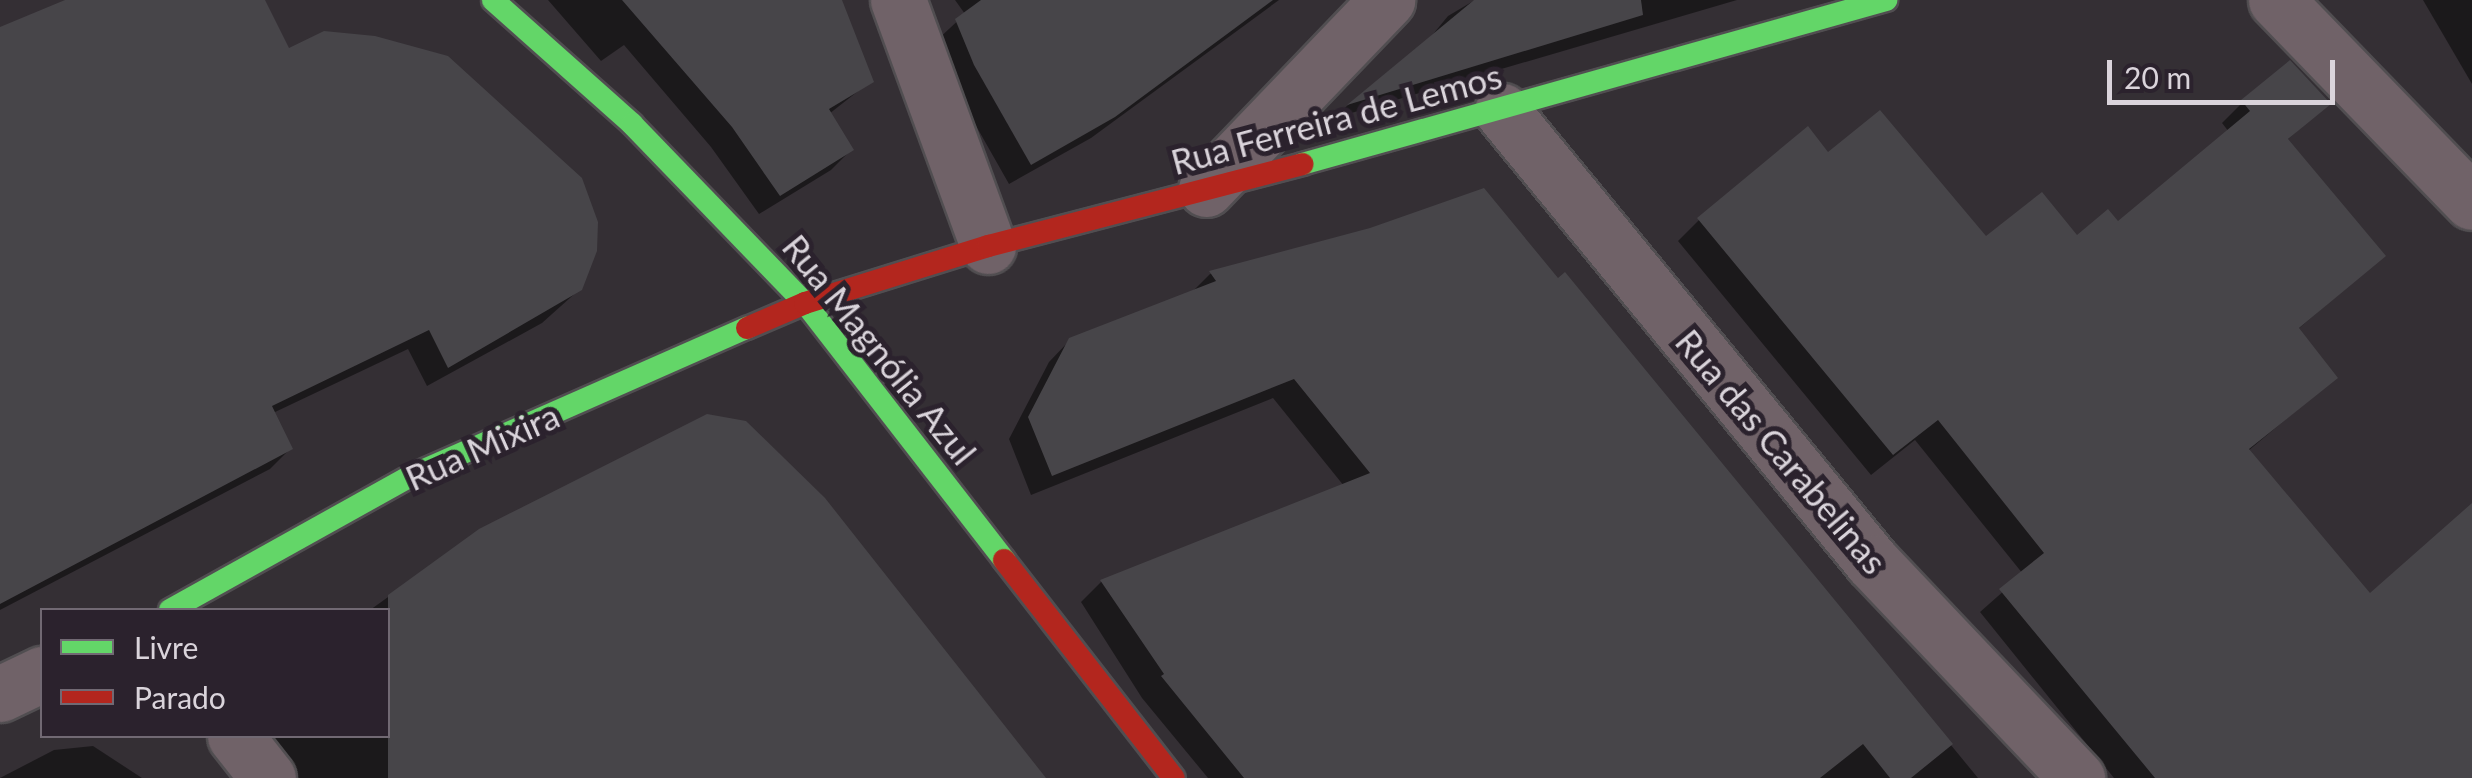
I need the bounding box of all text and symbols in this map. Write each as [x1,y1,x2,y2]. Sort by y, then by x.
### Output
scale bar [2112,40,2340,102]
street label: Rua Ferreira de Lemos [1166,54,1506,182]
text: 20 m [2124,59,2191,95]
street label: Rua Magnólia Azul [774,225,986,473]
street label: Rua das Carabelinas [1668,320,1896,582]
street label: Rua Mixira [399,394,565,498]
legend [40,608,390,738]
text: Livre [134,629,198,665]
text: Parado [134,679,226,715]

